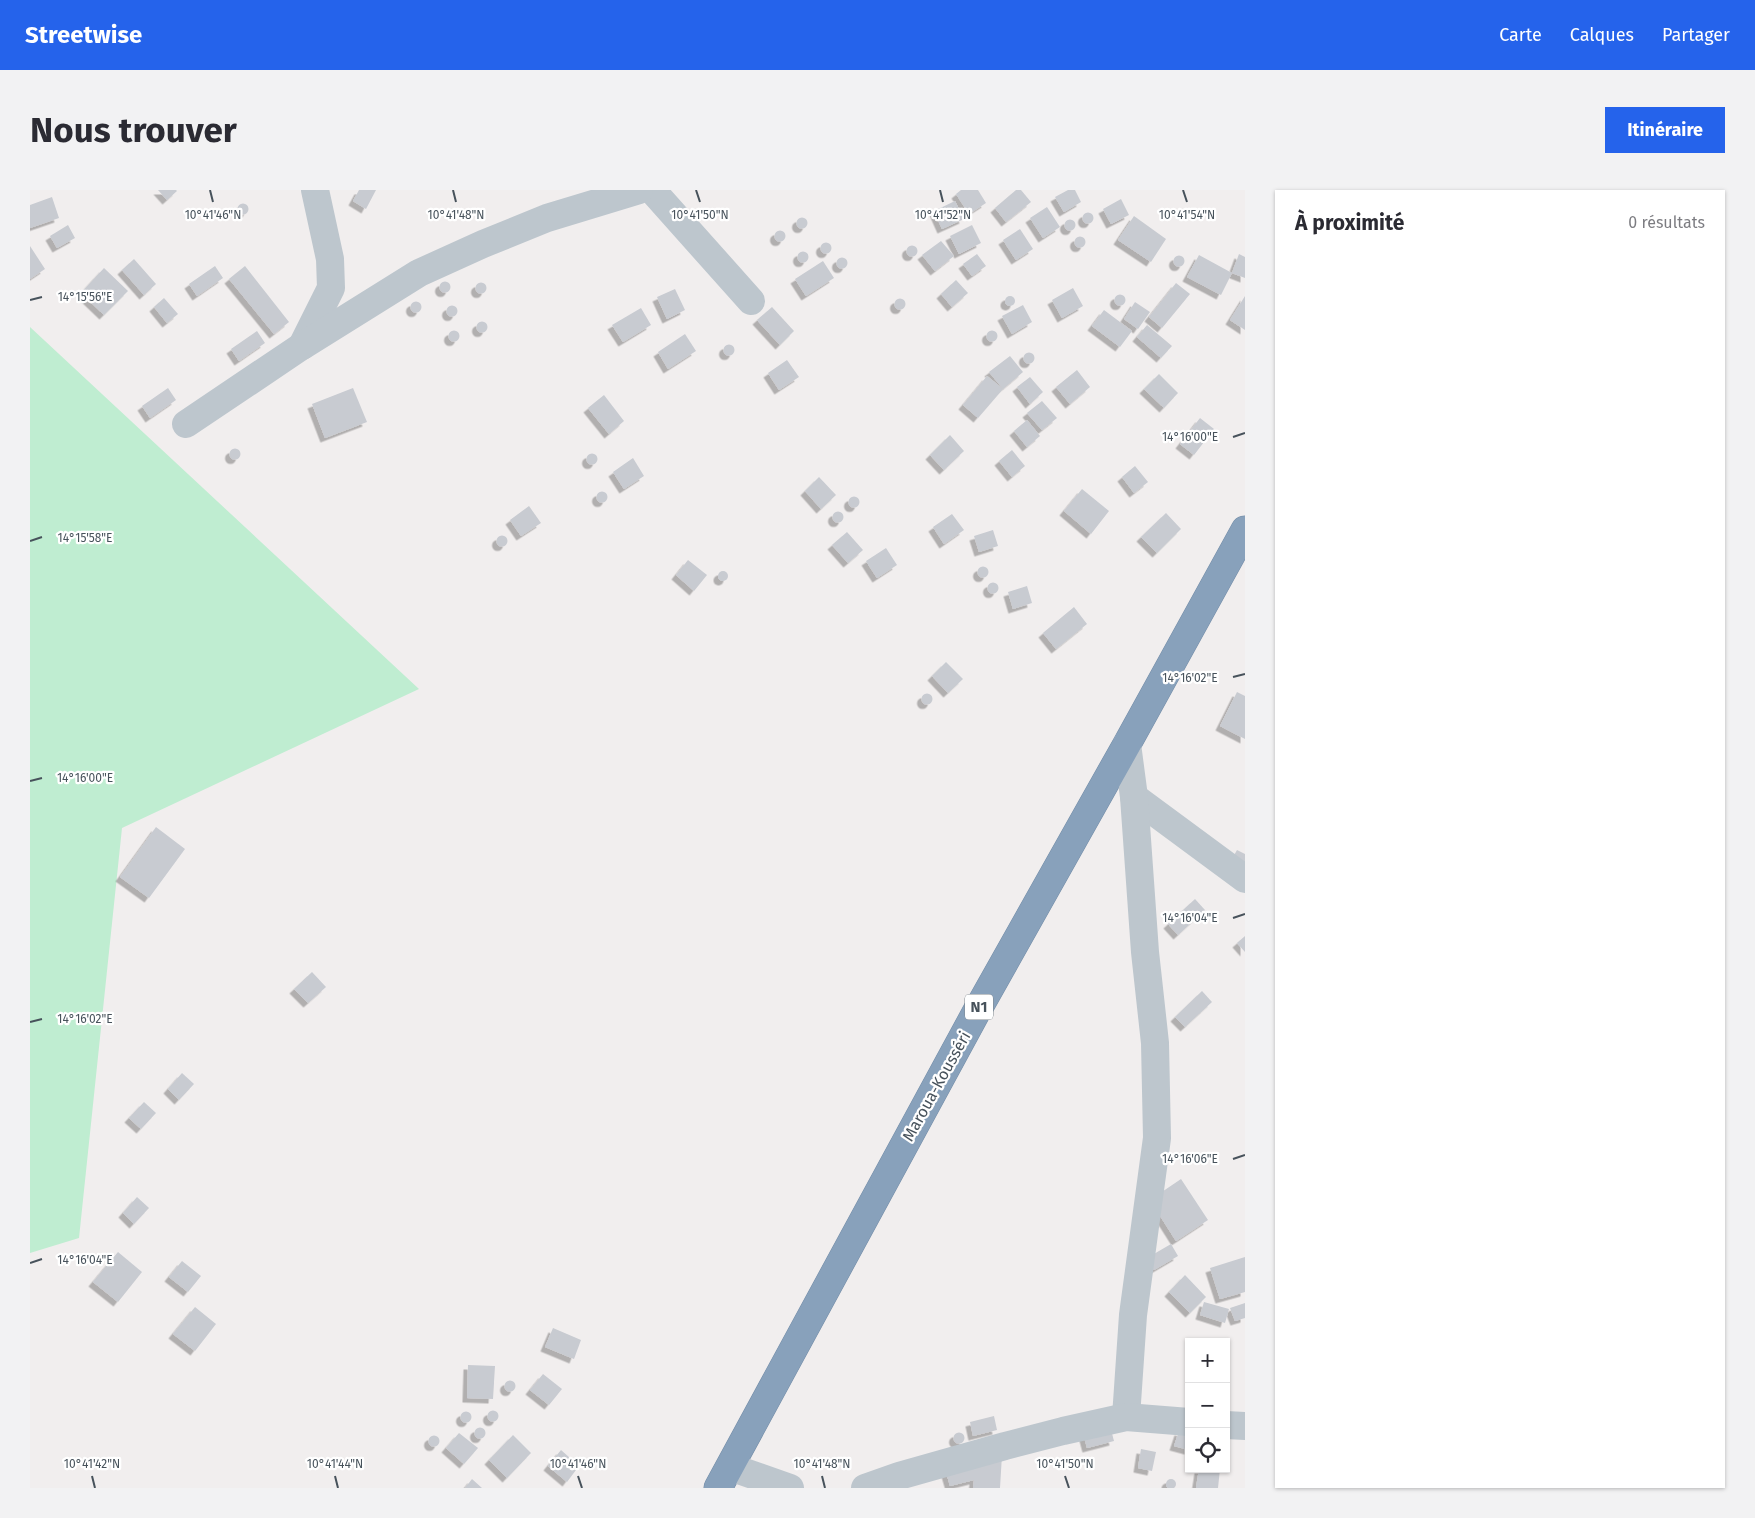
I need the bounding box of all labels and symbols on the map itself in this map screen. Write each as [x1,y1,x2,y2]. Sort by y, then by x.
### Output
text: 10°41'46"N [185,208,241,222]
text: 10°41'48"N [427,208,485,222]
text: 10°41'50"N [671,208,729,222]
text: 10°41'52"N [915,208,971,222]
text: 10°41'54"N [1159,208,1215,222]
text: 14°15'56"E [58,290,112,304]
text: 14°16'00"E [1162,430,1218,444]
text: 14°15'58"E [58,531,113,545]
text: 14°16'02"E [1162,671,1218,685]
text: 14°16'00"E [57,771,113,785]
text: 14°16'04"E [1162,911,1218,925]
road number: N1 [965,994,993,1020]
text: 14°16'02"E [57,1012,113,1026]
street label: Maroua-Kousséri [898,1028,974,1144]
text: 14°16'06"E [1162,1152,1218,1166]
text: 14°16'04"E [57,1253,113,1267]
text: 10°41'42"N [64,1457,120,1471]
text: 10°41'44"N [307,1457,363,1471]
text: 10°41'46"N [550,1457,606,1471]
text: 10°41'48"N [793,1457,851,1471]
text: 10°41'50"N [1036,1457,1094,1471]

